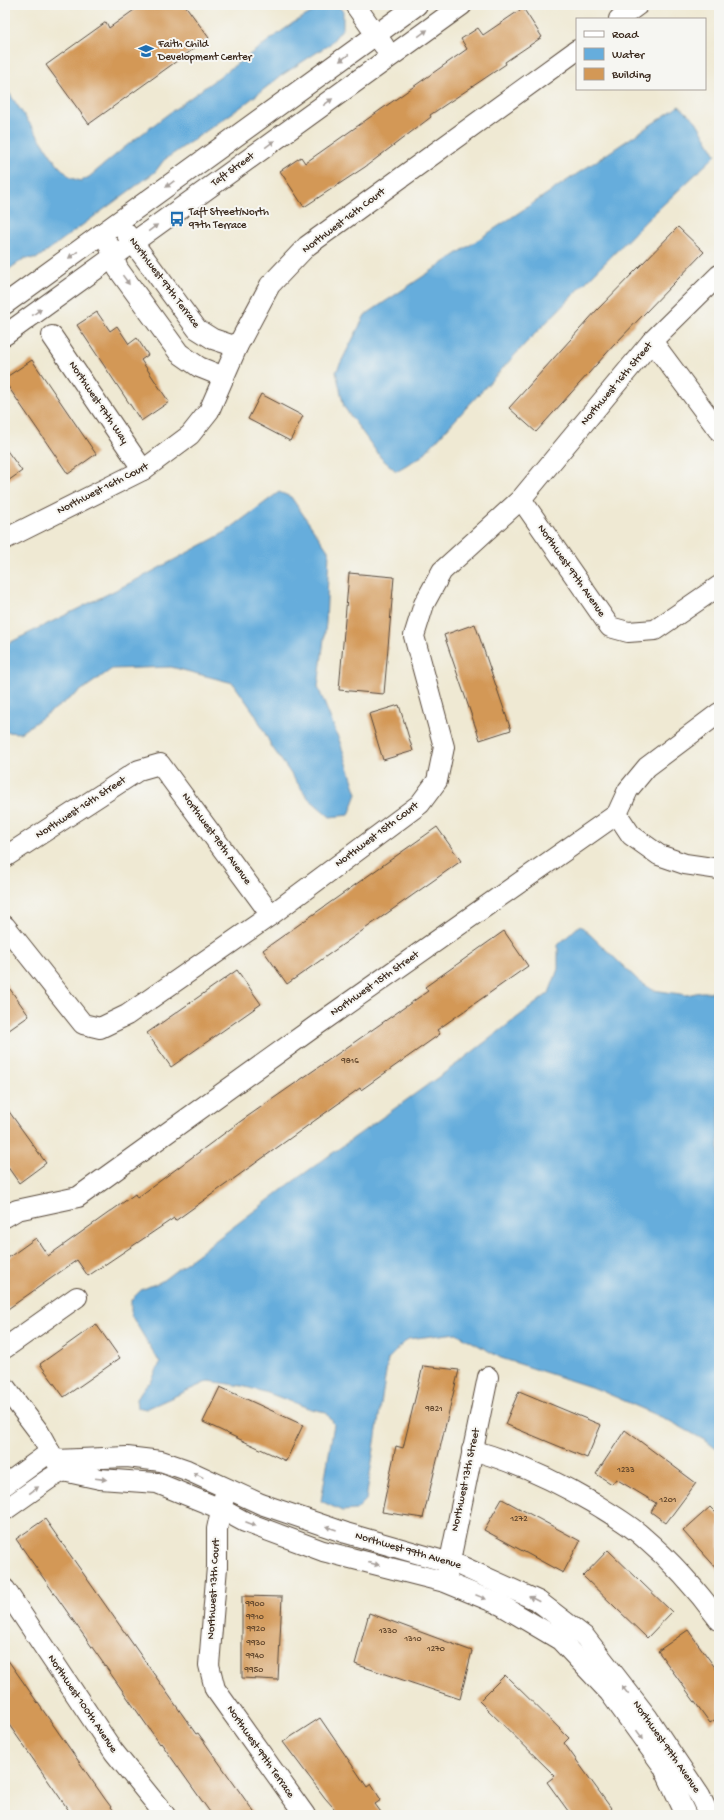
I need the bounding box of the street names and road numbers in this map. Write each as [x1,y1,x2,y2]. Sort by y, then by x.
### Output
street label: Taft Street [208,149,258,190]
street label: Northwest 16th Court [300,185,389,256]
street label: Northwest 97th Terrace [126,235,202,331]
street label: Northwest 16th Street [579,339,656,428]
street label: Northwest 97th Way [66,359,131,447]
street label: Northwest 16th Court [55,460,152,517]
street label: Northwest 97th Avenue [535,523,608,620]
street label: Northwest 16th Street [34,774,130,842]
street label: Northwest 98th Avenue [179,791,253,887]
street label: Northwest 15th Court [333,799,422,870]
street label: Northwest 15th Street [329,948,423,1019]
street label: Northwest 13th Street [449,1426,483,1533]
street label: Northwest 99th Avenue [354,1530,463,1572]
street label: Northwest 13th Court [205,1537,223,1640]
street label: Northwest 100th Avenue [45,1653,119,1756]
street label: Northwest 99th Avenue [630,1699,703,1796]
street label: Northwest 99th Terrace [224,1704,297,1801]

